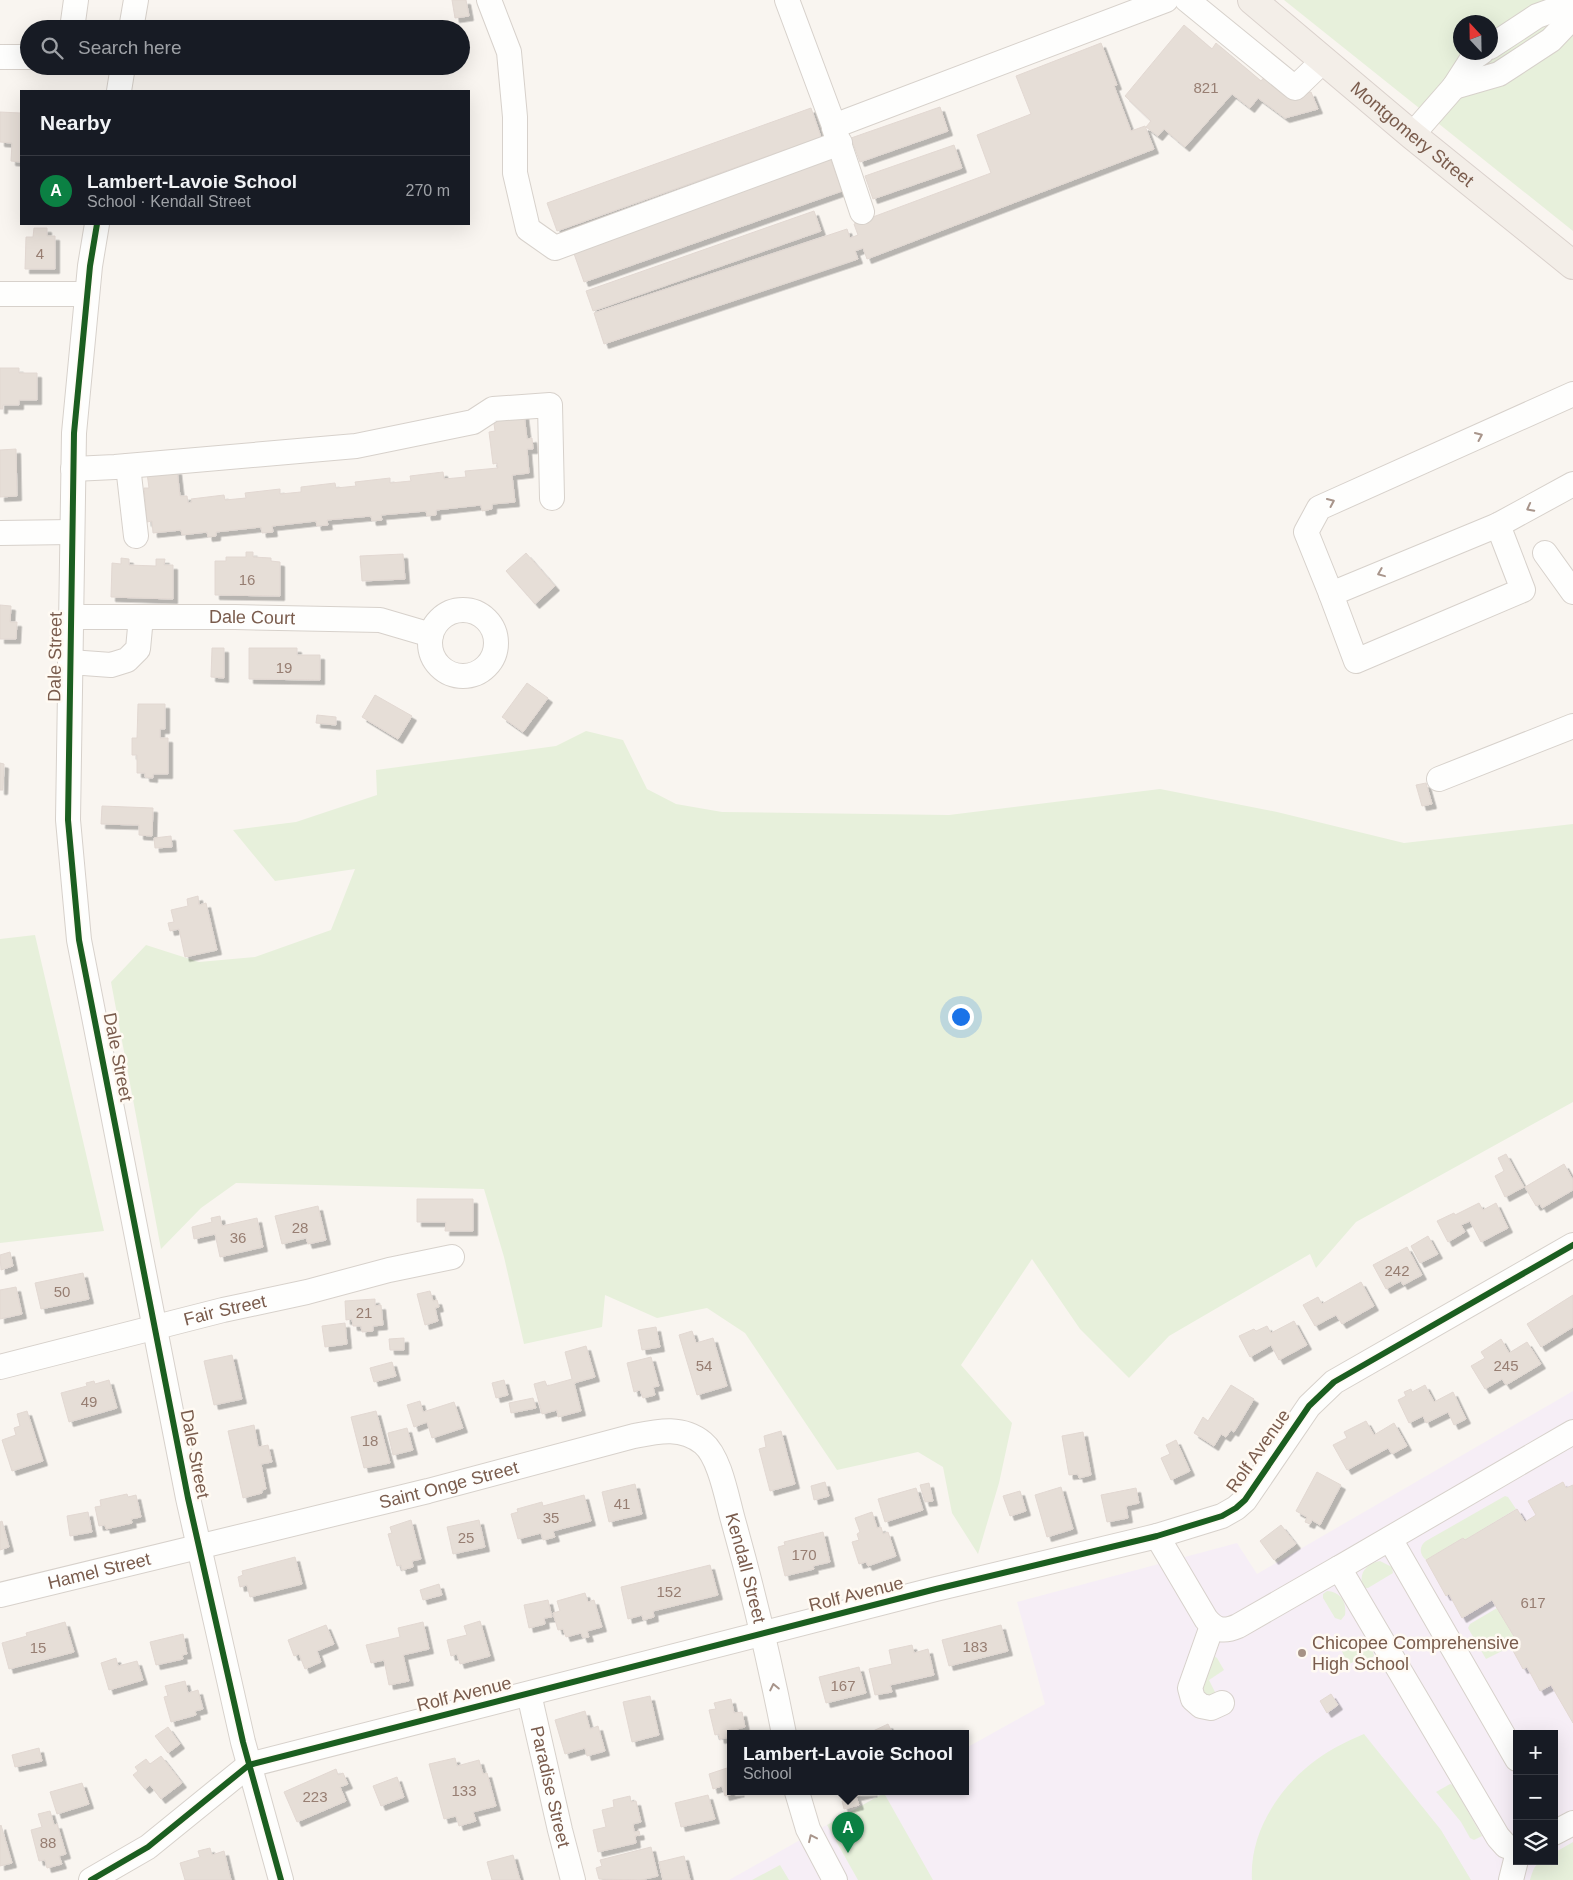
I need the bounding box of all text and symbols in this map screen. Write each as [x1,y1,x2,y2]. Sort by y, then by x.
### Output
north arrow [1453,15,1498,60]
search box [20,20,470,75]
icon: search [38,34,66,62]
text: Search here [78,37,182,58]
street label: Montgomery Street [1347,78,1478,191]
house number: 821 [1193,79,1219,96]
text: Nearby [40,111,111,134]
text: Lambert-Lavoie School [87,171,297,192]
text: A [50,182,62,199]
text: 270 m [406,182,450,199]
text: School · Kendall Street [87,193,251,210]
house number: 4 [36,245,44,262]
one-way arrow [1474,432,1483,442]
one-way arrow [1326,498,1335,509]
one-way arrow [1526,501,1535,511]
one-way arrow [1378,567,1386,577]
house number: 16 [239,571,255,588]
street label: Dale Court [209,607,295,628]
street label: Dale Street [44,612,66,702]
house number: 19 [276,659,292,676]
your location [948,1004,974,1030]
street label: Dale Street [100,1011,136,1103]
house number: 28 [292,1219,308,1236]
house number: 36 [230,1229,246,1246]
house number: 242 [1384,1262,1410,1279]
house number: 50 [54,1283,70,1300]
street label: Fair Street [182,1291,268,1330]
house number: 21 [356,1304,372,1321]
house number: 54 [696,1357,712,1374]
house number: 245 [1493,1357,1519,1374]
house number: 49 [81,1393,97,1410]
street label: Rolf Avenue [1222,1406,1294,1496]
street label: Dale Street [177,1408,213,1500]
house number: 18 [362,1432,378,1449]
street label: Saint Onge Street [377,1457,521,1513]
house number: 41 [614,1495,630,1512]
house number: 35 [543,1509,559,1526]
street label: Kendall Street [722,1511,770,1625]
house number: 25 [458,1529,474,1546]
house number: 170 [791,1546,817,1563]
street label: Hamel Street [46,1549,153,1593]
street label: Rolf Avenue [807,1573,905,1615]
house number: 152 [656,1583,682,1600]
house number: 617 [1520,1594,1546,1611]
place label: Chicopee Comprehensive High School [1312,1633,1519,1674]
house number: 183 [962,1638,988,1655]
house number: 15 [30,1639,46,1656]
marker: Chicopee Comprehensive High School [1296,1647,1308,1659]
street label: Rolf Avenue [415,1673,513,1715]
house number: 167 [830,1677,856,1694]
one-way arrow [769,1682,780,1691]
street label: Paradise Street [527,1724,574,1850]
popup [727,1730,969,1795]
map controls [1513,1730,1558,1865]
button: + [1513,1730,1558,1775]
text: Lambert-Lavoie School [743,1743,953,1764]
text: School [743,1765,792,1782]
button: − [1513,1775,1558,1820]
house number: 133 [451,1782,477,1799]
house number: 223 [302,1788,328,1805]
pin: A [832,1812,864,1853]
button: layers [1513,1820,1558,1865]
house number: 88 [40,1834,56,1851]
one-way arrow [807,1834,818,1843]

